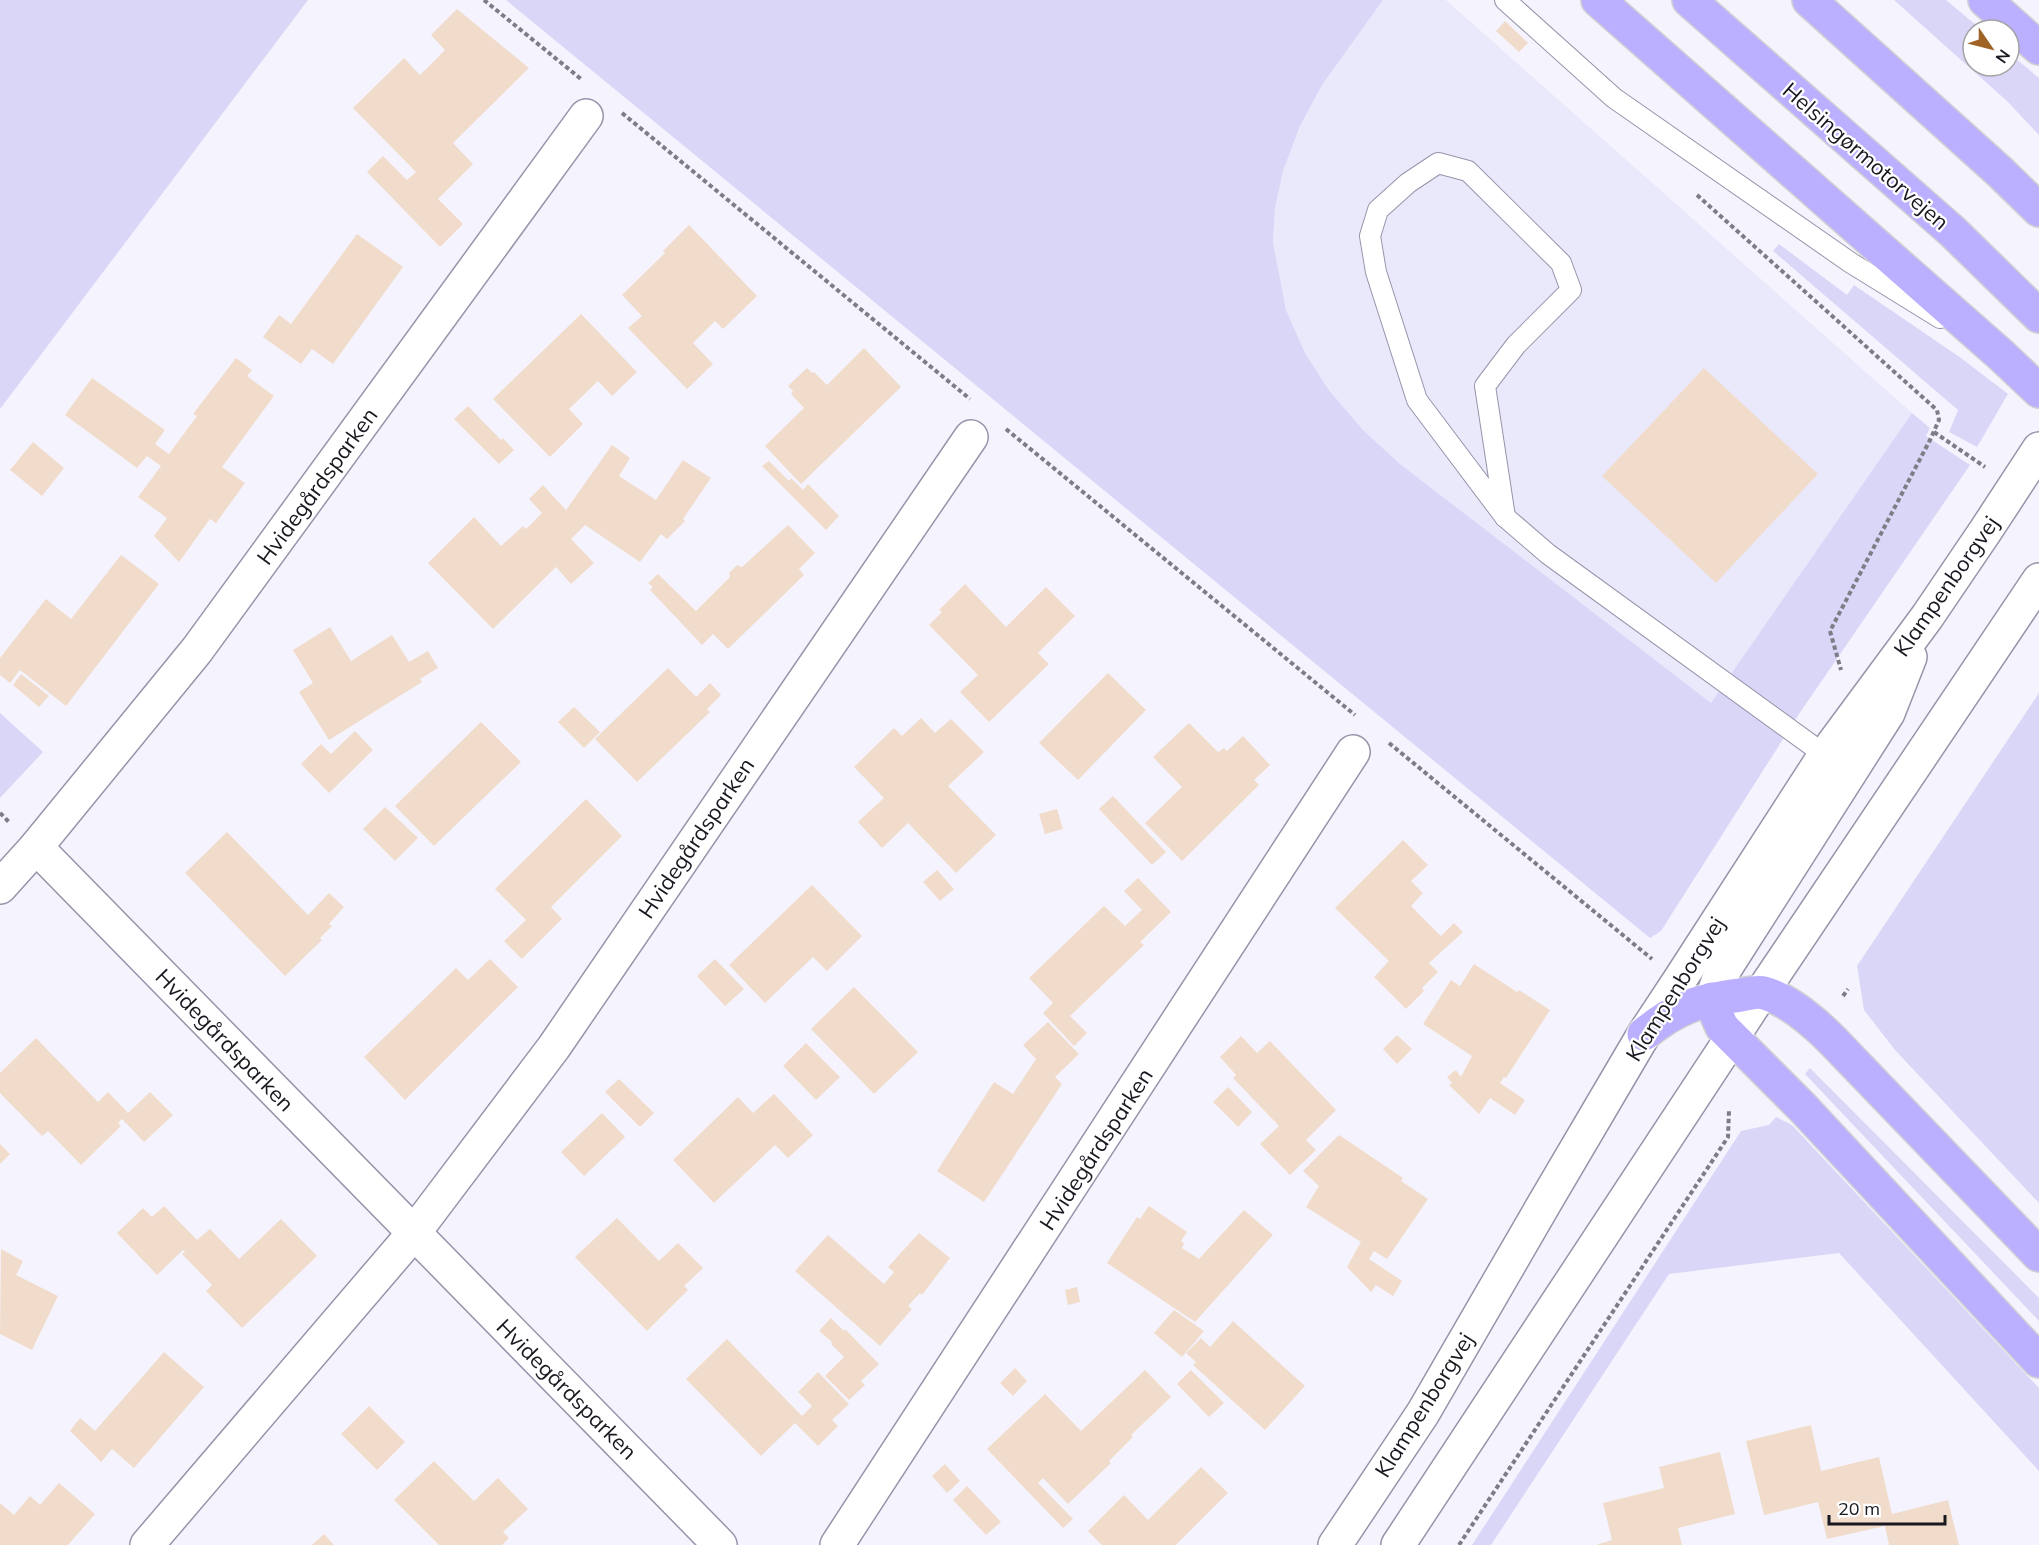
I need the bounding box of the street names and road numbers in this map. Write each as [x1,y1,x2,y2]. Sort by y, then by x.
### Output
street label: Helsingørmotorvejen [1777,76,1955,236]
street label: Hvidegårdsparken [251,402,383,570]
street label: Klampenborgvej [1887,510,2005,662]
street label: Hvidegårdsparken [632,752,760,924]
street label: Klampenborgvej [1619,911,1731,1067]
street label: Hvidegårdsparken [150,963,300,1117]
street label: Hvidegårdsparken [1033,1063,1159,1235]
street label: Hvidegårdsparken [491,1313,643,1465]
street label: Klampenborgvej [1368,1327,1480,1483]

